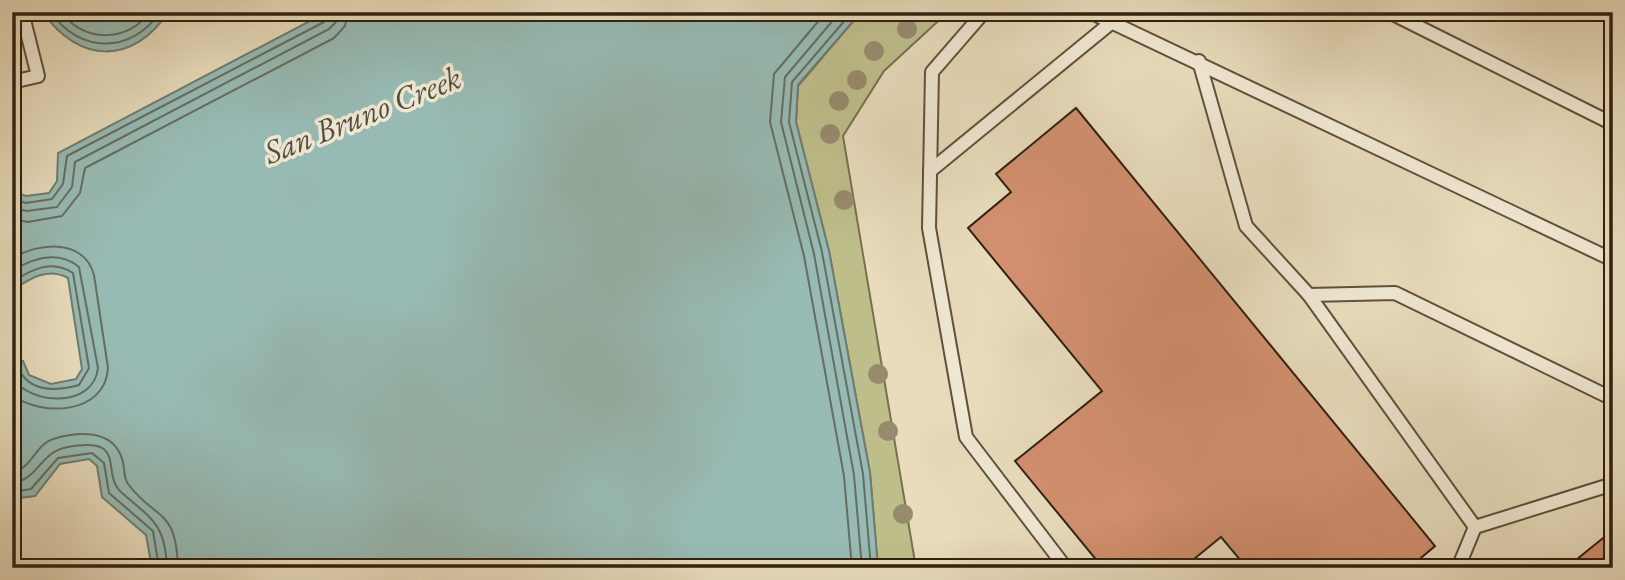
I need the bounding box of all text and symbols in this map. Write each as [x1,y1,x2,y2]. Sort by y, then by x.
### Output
water label: San Bruno Creek [256,55,467,174]

